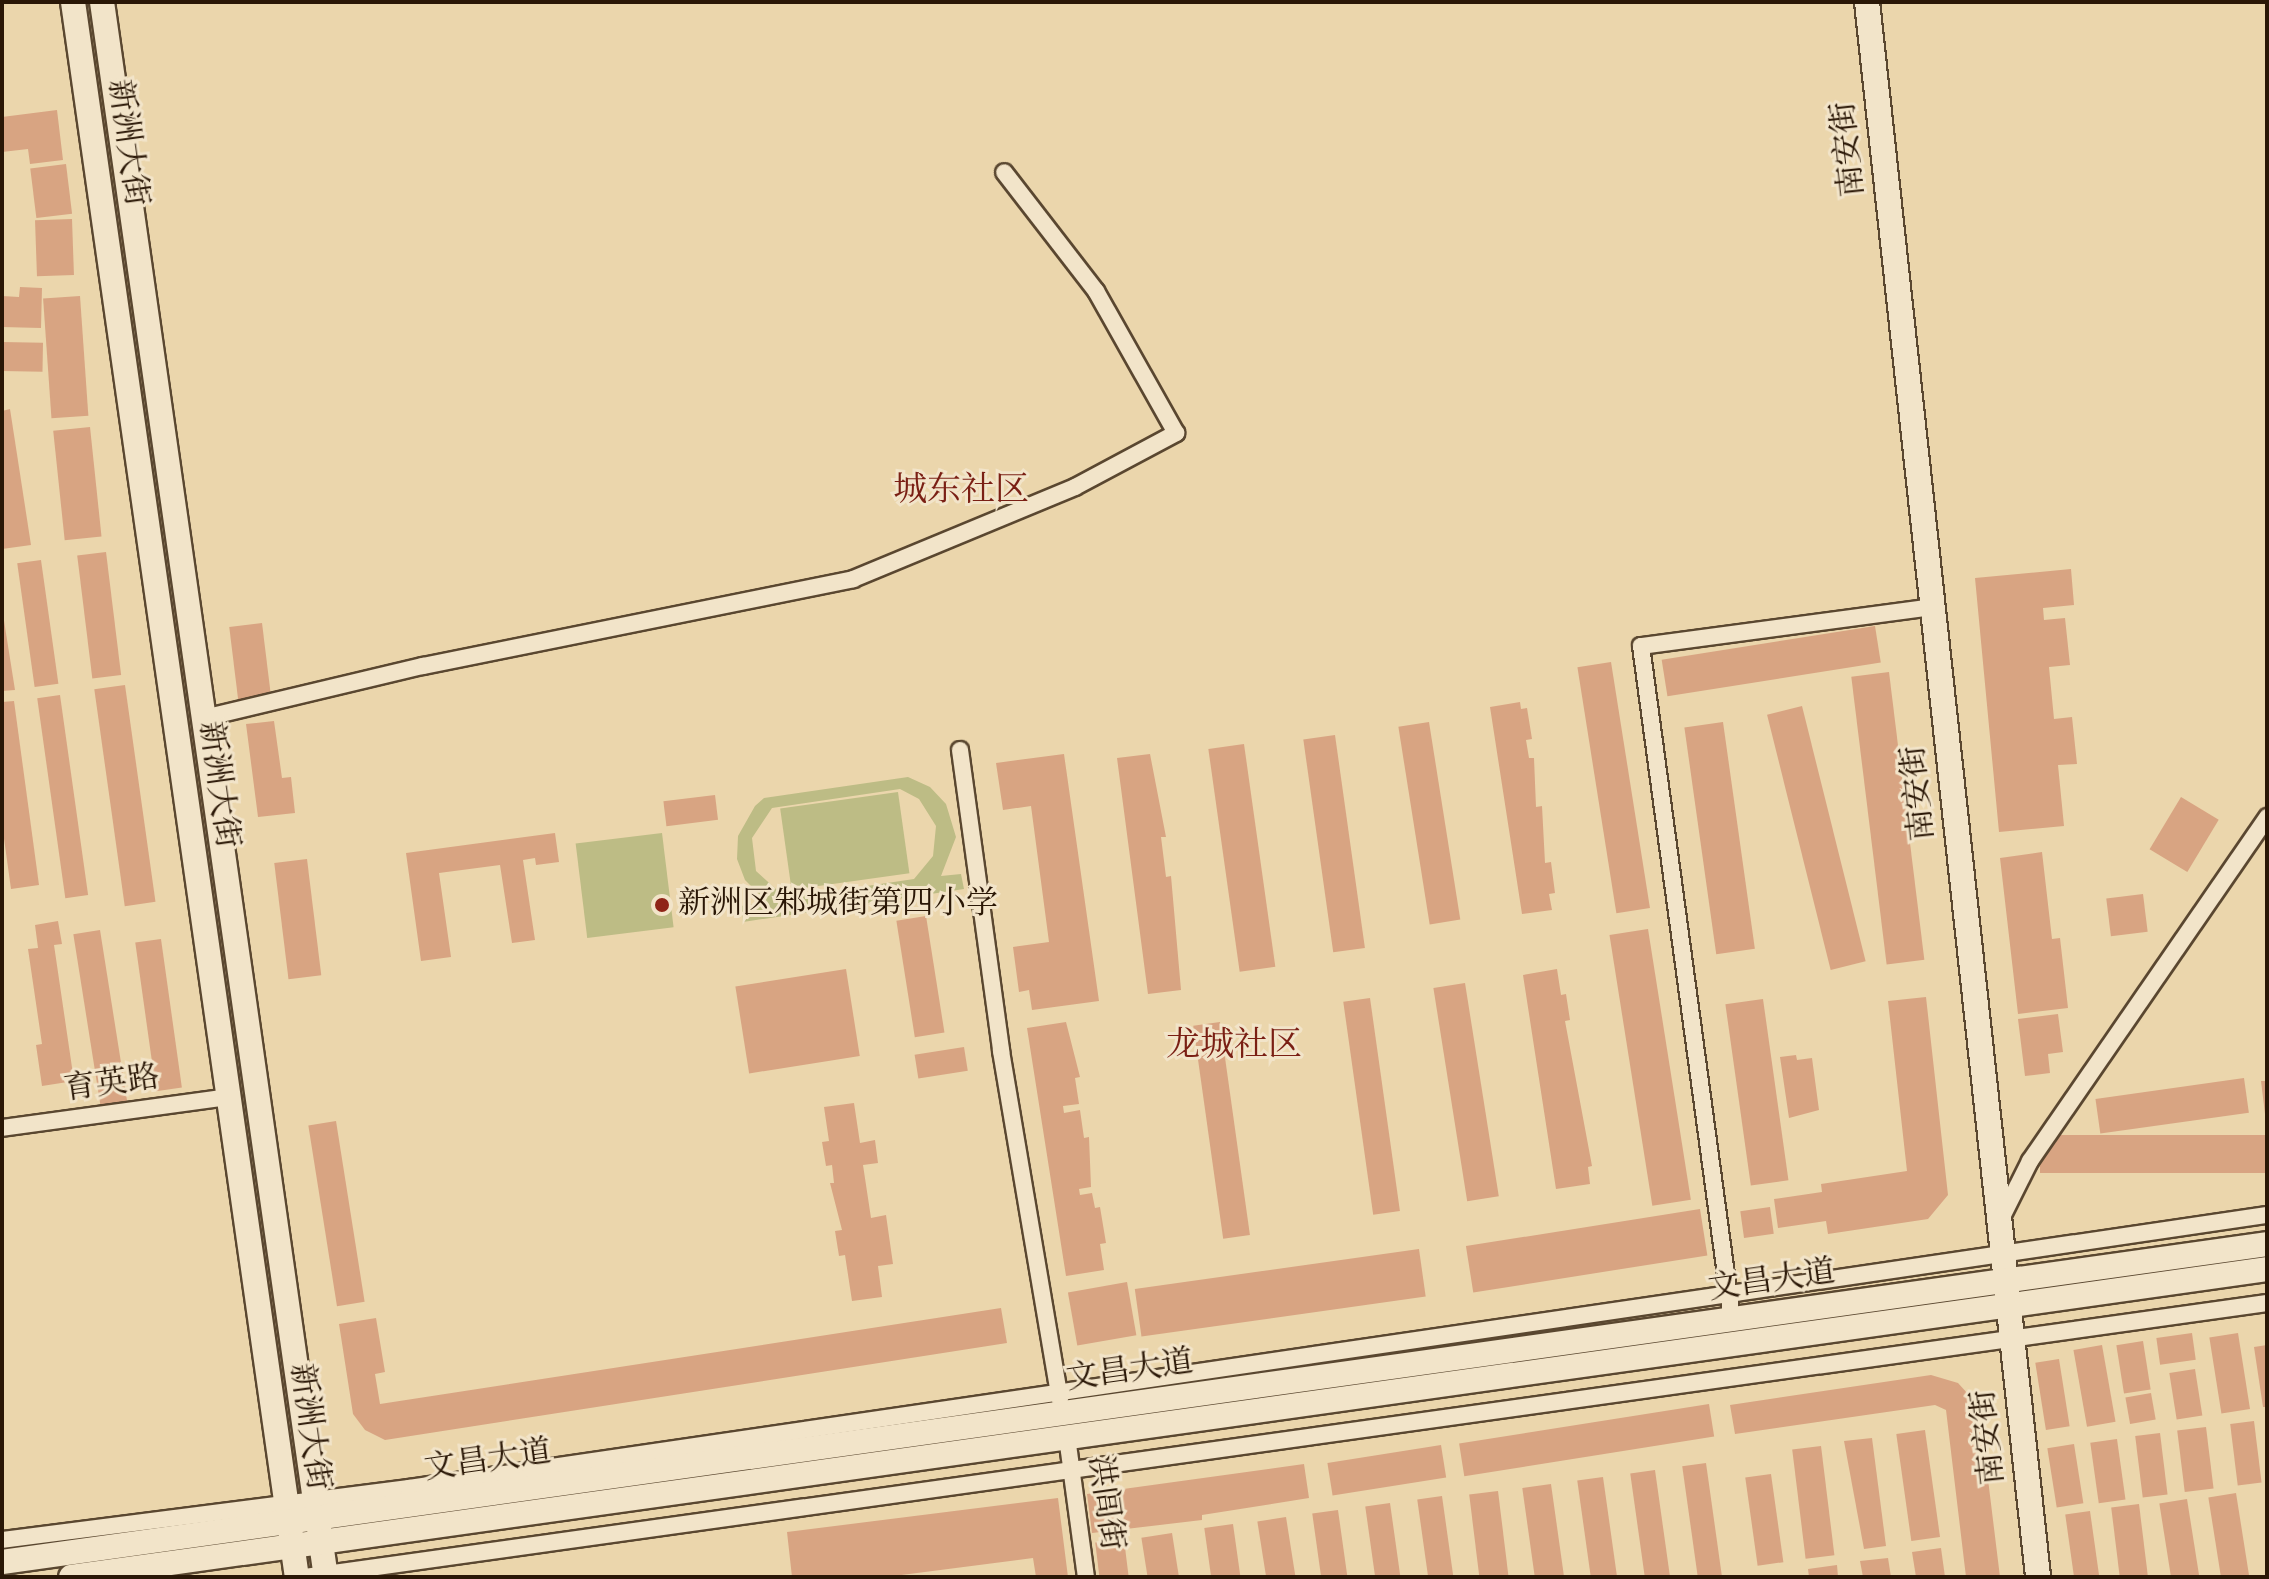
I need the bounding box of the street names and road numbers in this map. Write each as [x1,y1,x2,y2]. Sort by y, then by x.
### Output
street label: 新洲大街 [98,77,154,209]
street label: 南安街 [1826,99,1874,199]
street label: 新洲大街 [189,719,245,851]
street label: 南安街 [1896,743,1944,843]
street label: 育英路 [62,1059,162,1111]
street label: 文昌大道 [1706,1254,1838,1310]
street label: 文昌大道 [1064,1344,1196,1400]
street label: 新洲大街 [280,1361,336,1493]
street label: 南安街 [1966,1387,2014,1487]
street label: 文昌大道 [422,1434,554,1490]
street label: 洪闾街 [1078,1453,1130,1553]

